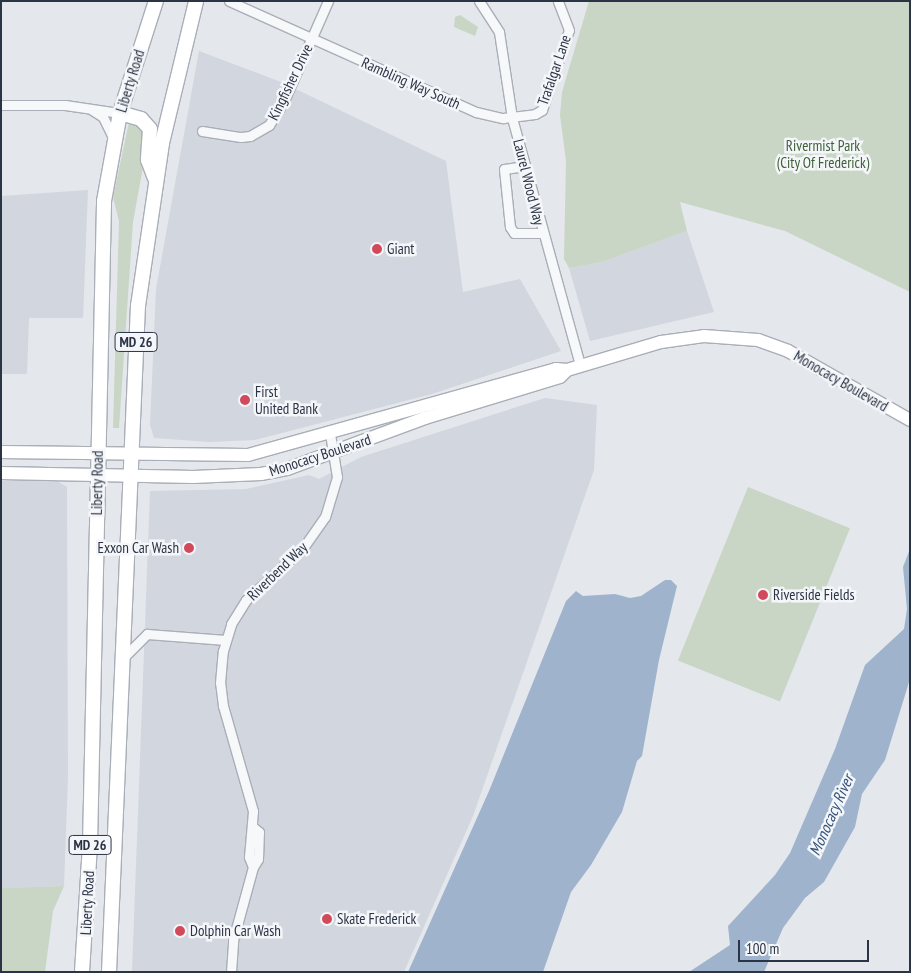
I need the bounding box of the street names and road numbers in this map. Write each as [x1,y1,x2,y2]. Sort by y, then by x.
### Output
street label: Trafalgar Lane [534,32,574,108]
street label: Kingfisher Drive [264,41,316,123]
street label: Liberty Road [112,47,148,115]
street label: Rambling Way South [358,53,464,113]
street label: Laurel Wood Way [510,137,548,227]
road number: MD 26 [114,331,158,354]
street label: Monocacy Boulevard [790,347,892,415]
street label: Monocacy Boulevard [267,430,373,480]
street label: Liberty Road [87,450,107,516]
street label: Riverbend Way [243,538,311,604]
road number: MD 26 [68,834,112,856]
street label: Liberty Road [76,870,98,936]

